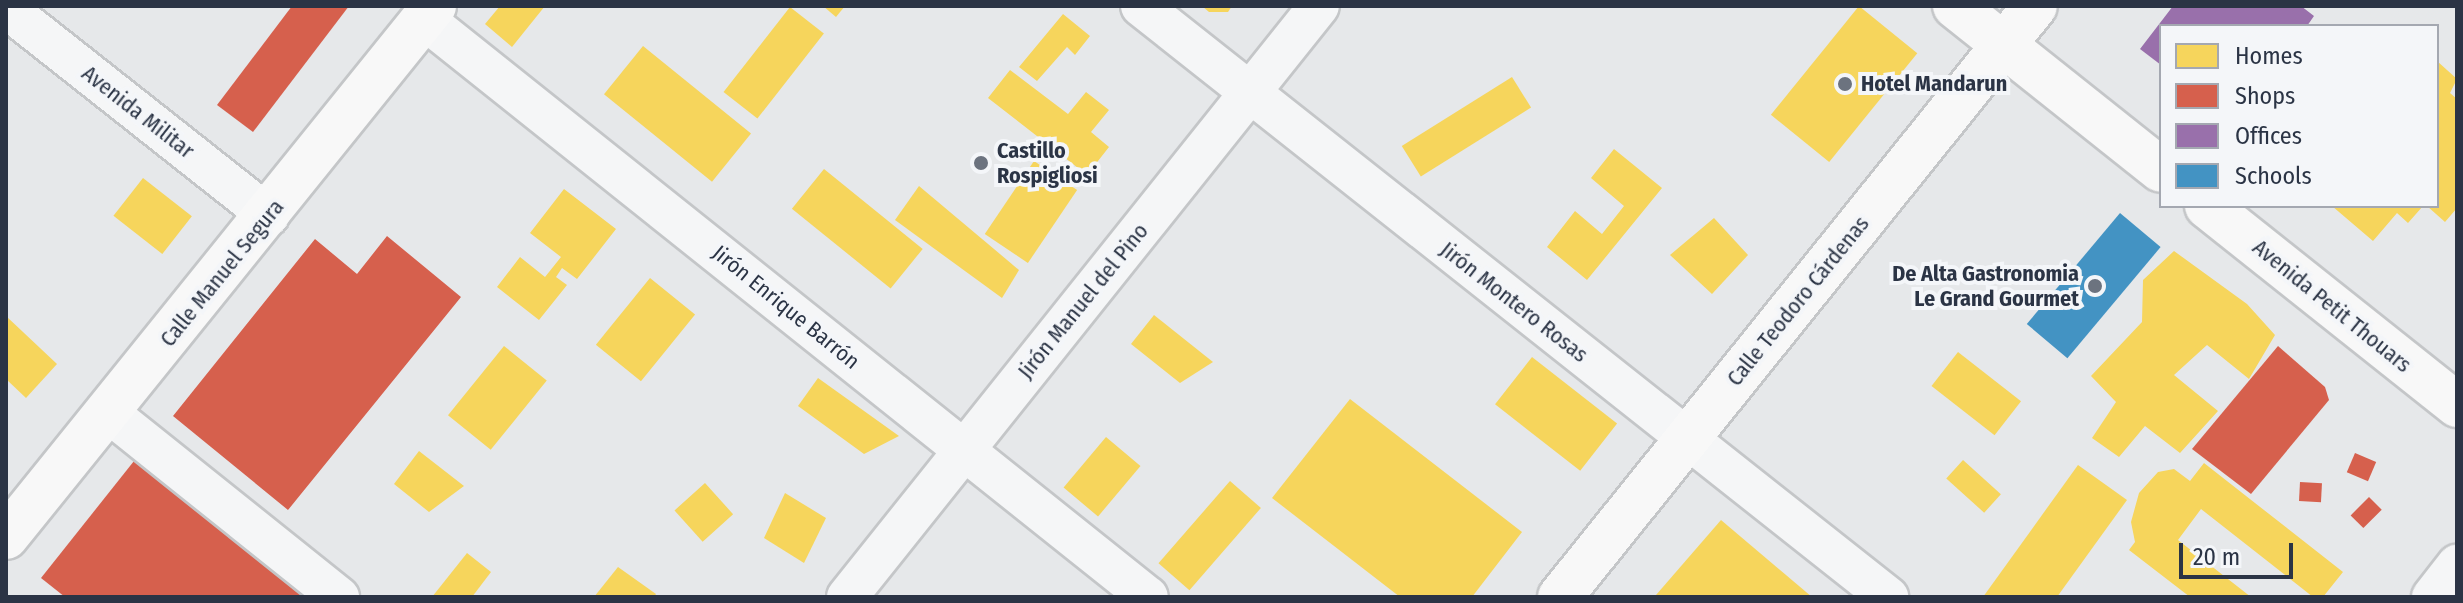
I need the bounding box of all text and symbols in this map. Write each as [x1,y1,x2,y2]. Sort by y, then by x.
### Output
legend [2159,24,2439,208]
text: Homes [2235,42,2303,70]
street label: Avenida Militar [77,60,199,164]
place label: Hotel Mandarun [1861,71,2007,97]
marker: Hotel Mandarun [1836,75,1854,93]
text: Shops [2235,82,2295,110]
text: Offices [2235,122,2302,150]
place label: Castillo Rospigliosi [997,137,1098,188]
marker: Castillo Rospigliosi [972,154,990,172]
text: Schools [2235,162,2312,190]
street label: Calle Manuel Segura [155,194,289,352]
street label: Calle Teodoro Cárdenas [1721,211,1875,391]
street label: Jirón Manuel del Pino [1012,218,1154,384]
street label: Avenida Petit Thouars [2247,234,2417,378]
street label: Jirón Montero Rosas [1435,236,1593,368]
street label: Jirón Enrique Barrón [707,239,865,375]
place label: De Alta Gastronomia Le Grand Gourmet [1892,260,2079,312]
marker: De Alta Gastronomia Le Grand Gourmet [2086,277,2104,295]
scale bar [2183,527,2297,577]
text: 20 m [2193,543,2240,571]

